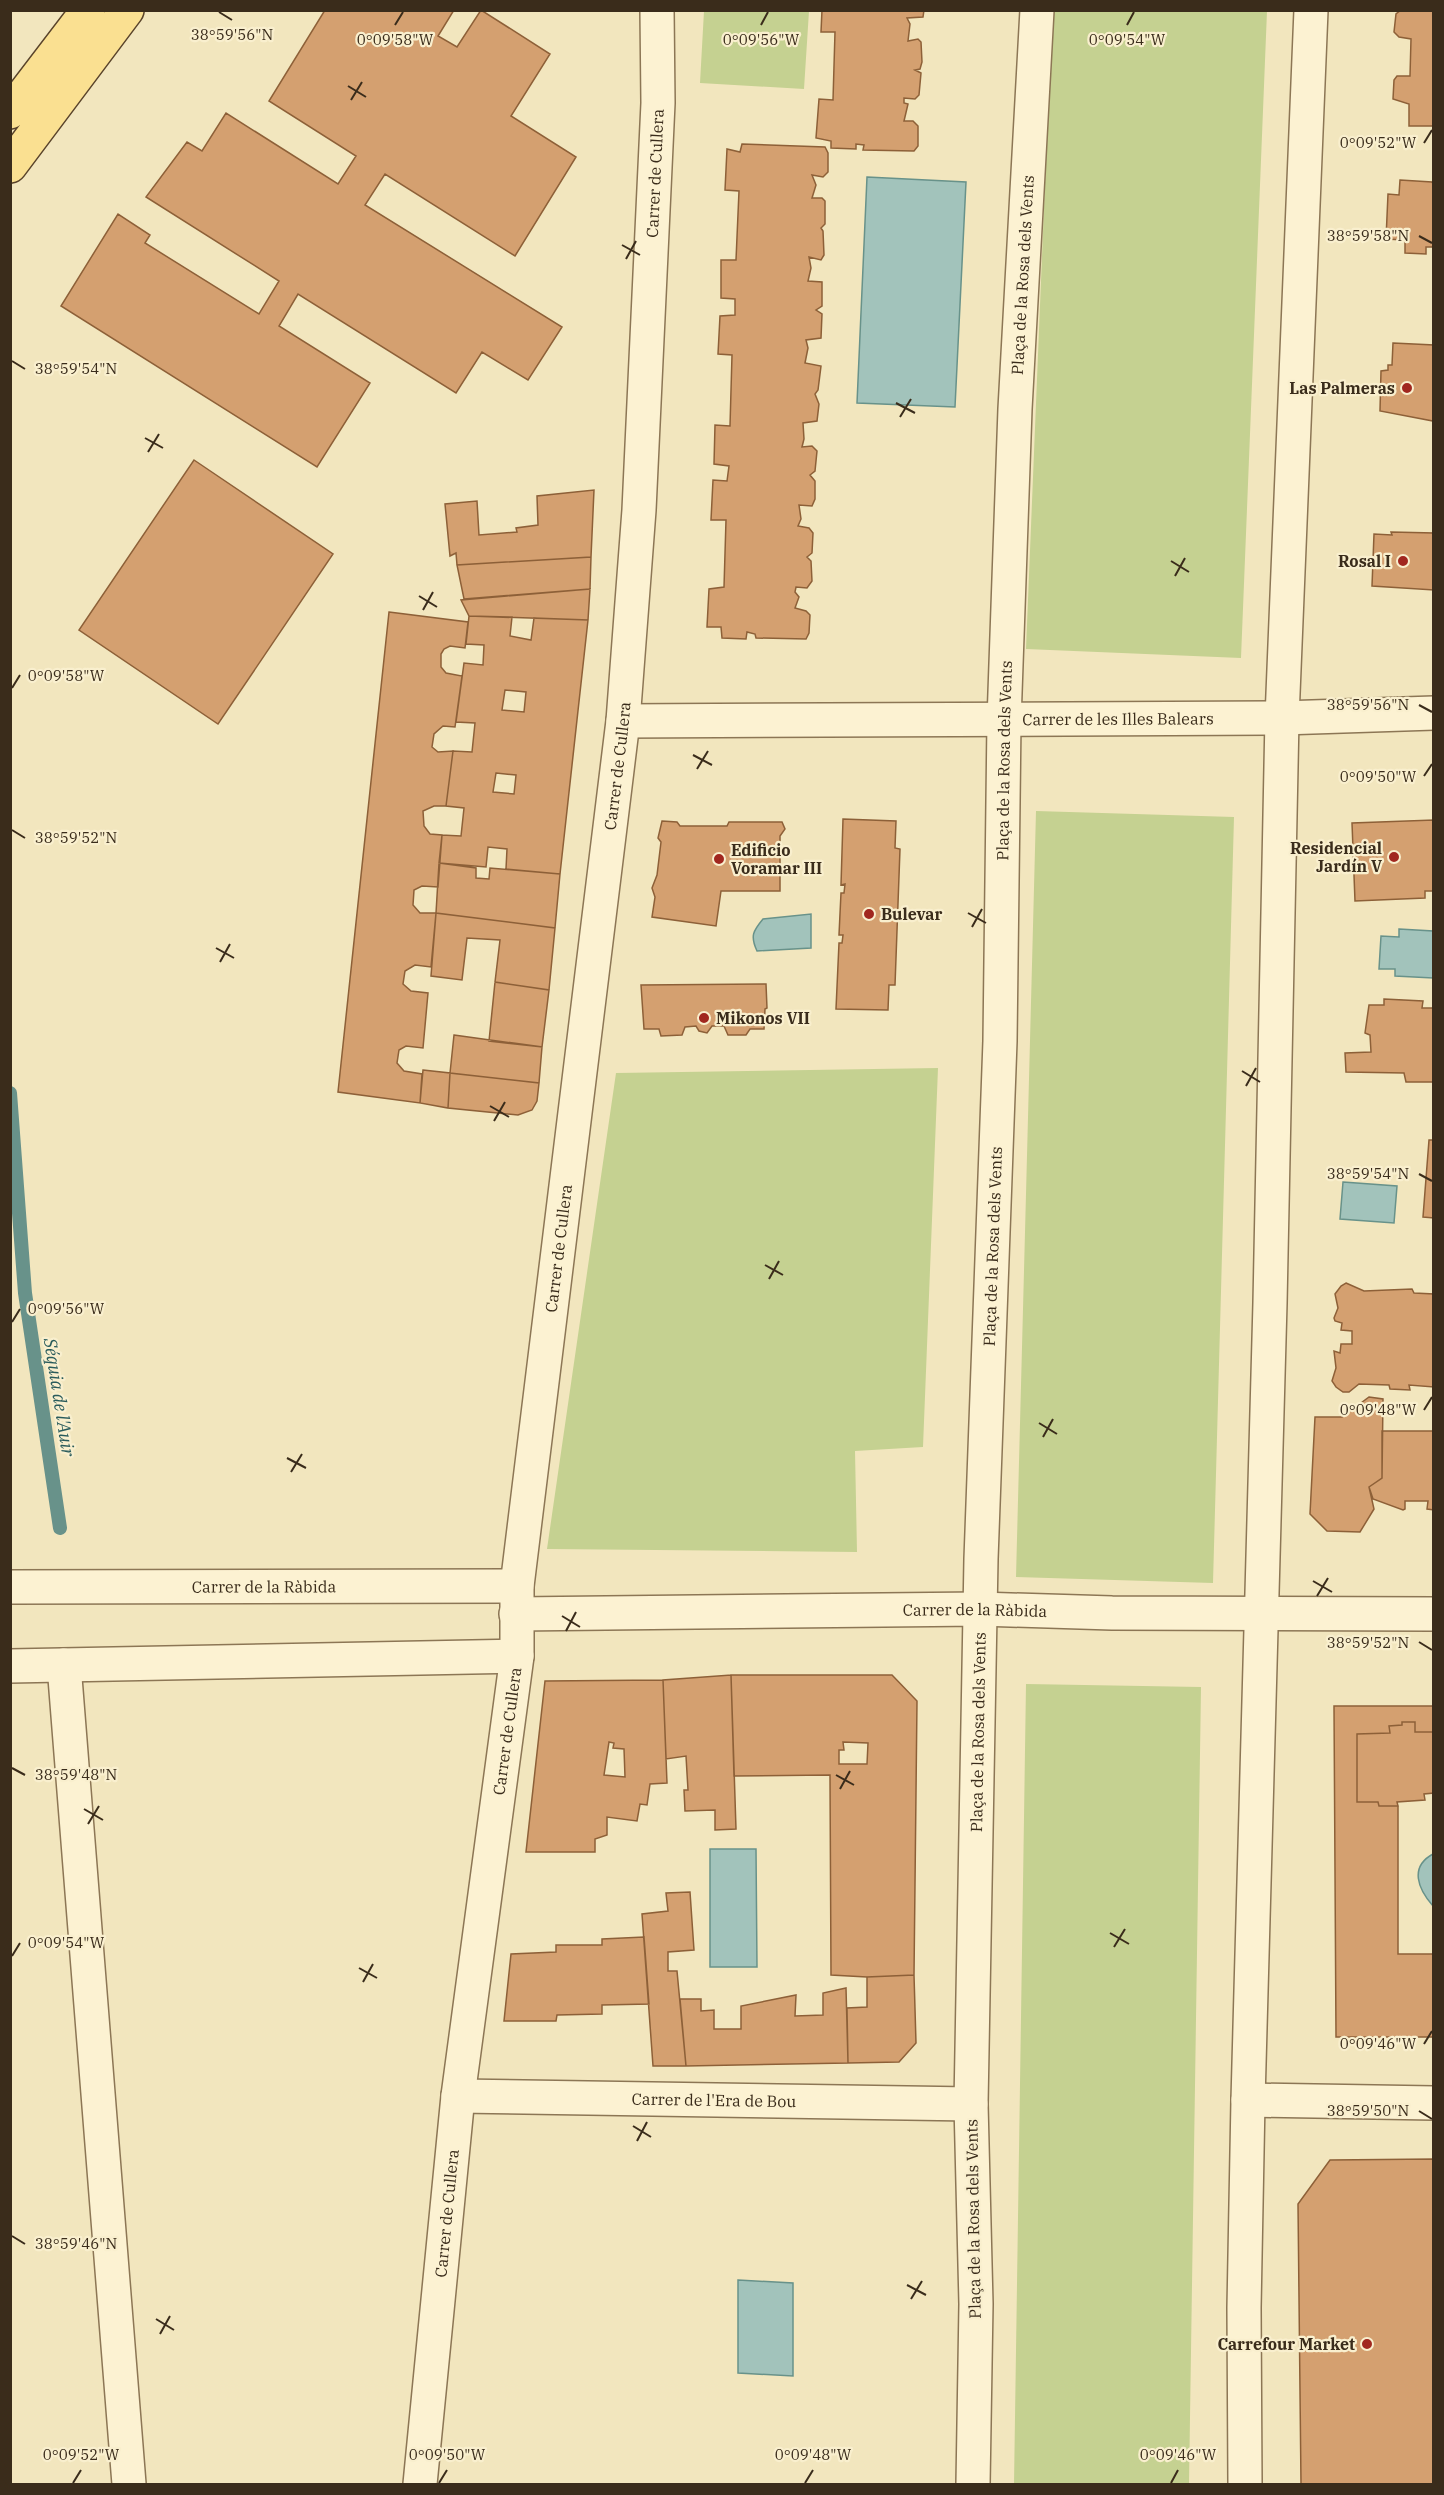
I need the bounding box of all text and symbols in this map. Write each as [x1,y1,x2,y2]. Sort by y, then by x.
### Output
text: 38°59'56"N [191,25,273,44]
text: 0°09'58"W [357,30,434,49]
text: 0°09'56"W [723,30,800,49]
text: 0°09'54"W [1089,30,1166,49]
street label: Carrer de Cullera [642,108,668,238]
text: 0°09'52"W [1340,133,1417,152]
street label: Plaça de la Rosa dels Vents [1007,175,1038,375]
text: 38°59'58"N [1327,226,1409,245]
text: 38°59'54"N [35,359,117,378]
place label: Las Palmeras [1289,378,1395,398]
marker: Las Palmeras [1400,381,1414,395]
place label: Rosal I [1338,551,1391,571]
marker: Rosal I [1396,554,1410,568]
street label: Plaça de la Rosa dels Vents [992,660,1016,861]
text: 0°09'58"W [28,666,105,685]
text: 38°59'56"N [1327,695,1409,714]
street label: Carrer de Cullera [600,701,634,831]
street label: Carrer de les Illes Balears [1022,708,1214,729]
text: 0°09'50"W [1340,767,1417,786]
text: 38°59'52"N [35,828,117,847]
place label: Residencial Jardín V [1290,838,1382,876]
place label: Edificio Voramar III [731,840,822,878]
marker: Residencial Jardín V [1387,850,1401,864]
marker: Edificio Voramar III [712,852,726,866]
place label: Bulevar [881,904,942,924]
marker: Bulevar [862,907,876,921]
place label: Mikonos VII [716,1008,810,1028]
marker: Mikonos VII [697,1011,711,1025]
street label: Plaça de la Rosa dels Vents [979,1146,1006,1347]
text: 38°59'54"N [1327,1164,1409,1183]
street label: Carrer de Cullera [541,1183,576,1314]
text: 0°09'56"W [28,1299,105,1318]
water label: Séquia de l'Auir [39,1335,80,1459]
text: 0°09'48"W [1340,1400,1417,1419]
street label: Carrer de la Ràbida [192,1576,336,1597]
street label: Carrer de la Ràbida [903,1599,1048,1621]
street label: Plaça de la Rosa dels Vents [966,1632,990,1832]
text: 38°59'52"N [1327,1633,1409,1652]
street label: Carrer de Cullera [488,1666,525,1796]
text: 38°59'48"N [35,1765,117,1784]
text: 0°09'54"W [28,1933,105,1952]
text: 0°09'46"W [1340,2034,1417,2053]
street label: Carrer de l'Era de Bou [631,2089,797,2111]
text: 38°59'50"N [1327,2101,1409,2120]
street label: Plaça de la Rosa dels Vents [961,2119,985,2319]
street label: Carrer de Cullera [430,2148,463,2278]
text: 38°59'46"N [35,2234,117,2253]
place label: Carrefour Market [1217,2334,1355,2354]
marker: Carrefour Market [1360,2337,1374,2351]
text: 0°09'52"W [43,2445,120,2464]
text: 0°09'50"W [409,2445,486,2464]
text: 0°09'48"W [775,2445,852,2464]
text: 0°09'46"W [1140,2445,1217,2464]

